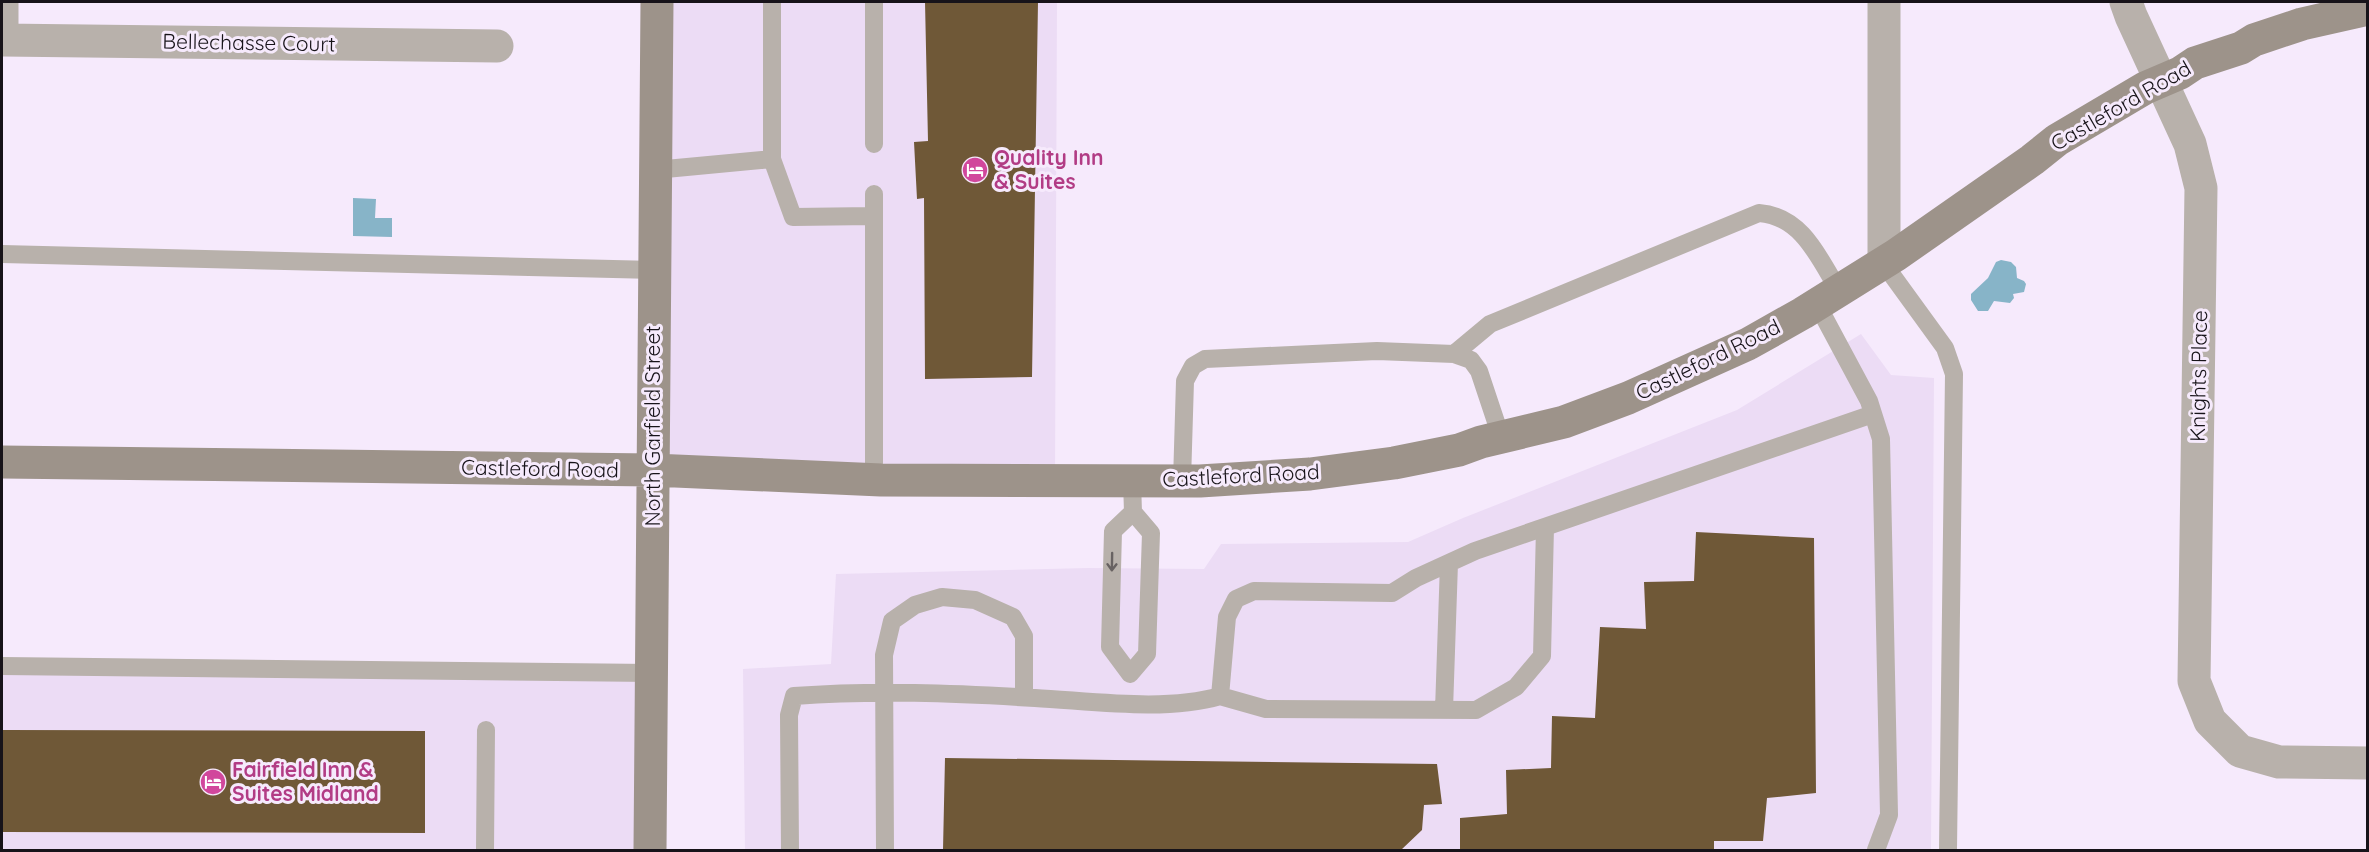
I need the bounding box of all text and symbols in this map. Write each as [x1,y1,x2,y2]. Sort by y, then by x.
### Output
street label: Bellechasse Court [162,27,336,57]
street label: Castleford Road [2046,54,2195,156]
place label: Quality Inn & Suites [994,144,1104,194]
hotel icon: Quality Inn & Suites [960,155,990,185]
street label: Knights Place [2184,310,2212,442]
street label: Castleford Road [1631,313,1784,405]
street label: North Garfield Street [639,326,665,526]
street label: Castleford Road [461,454,619,482]
street label: Castleford Road [1162,458,1320,492]
one-way arrow [1106,552,1118,572]
place label: Fairfield Inn & Suites Midland [232,756,379,806]
hotel icon: Fairfield Inn & Suites Midland [198,767,228,797]

